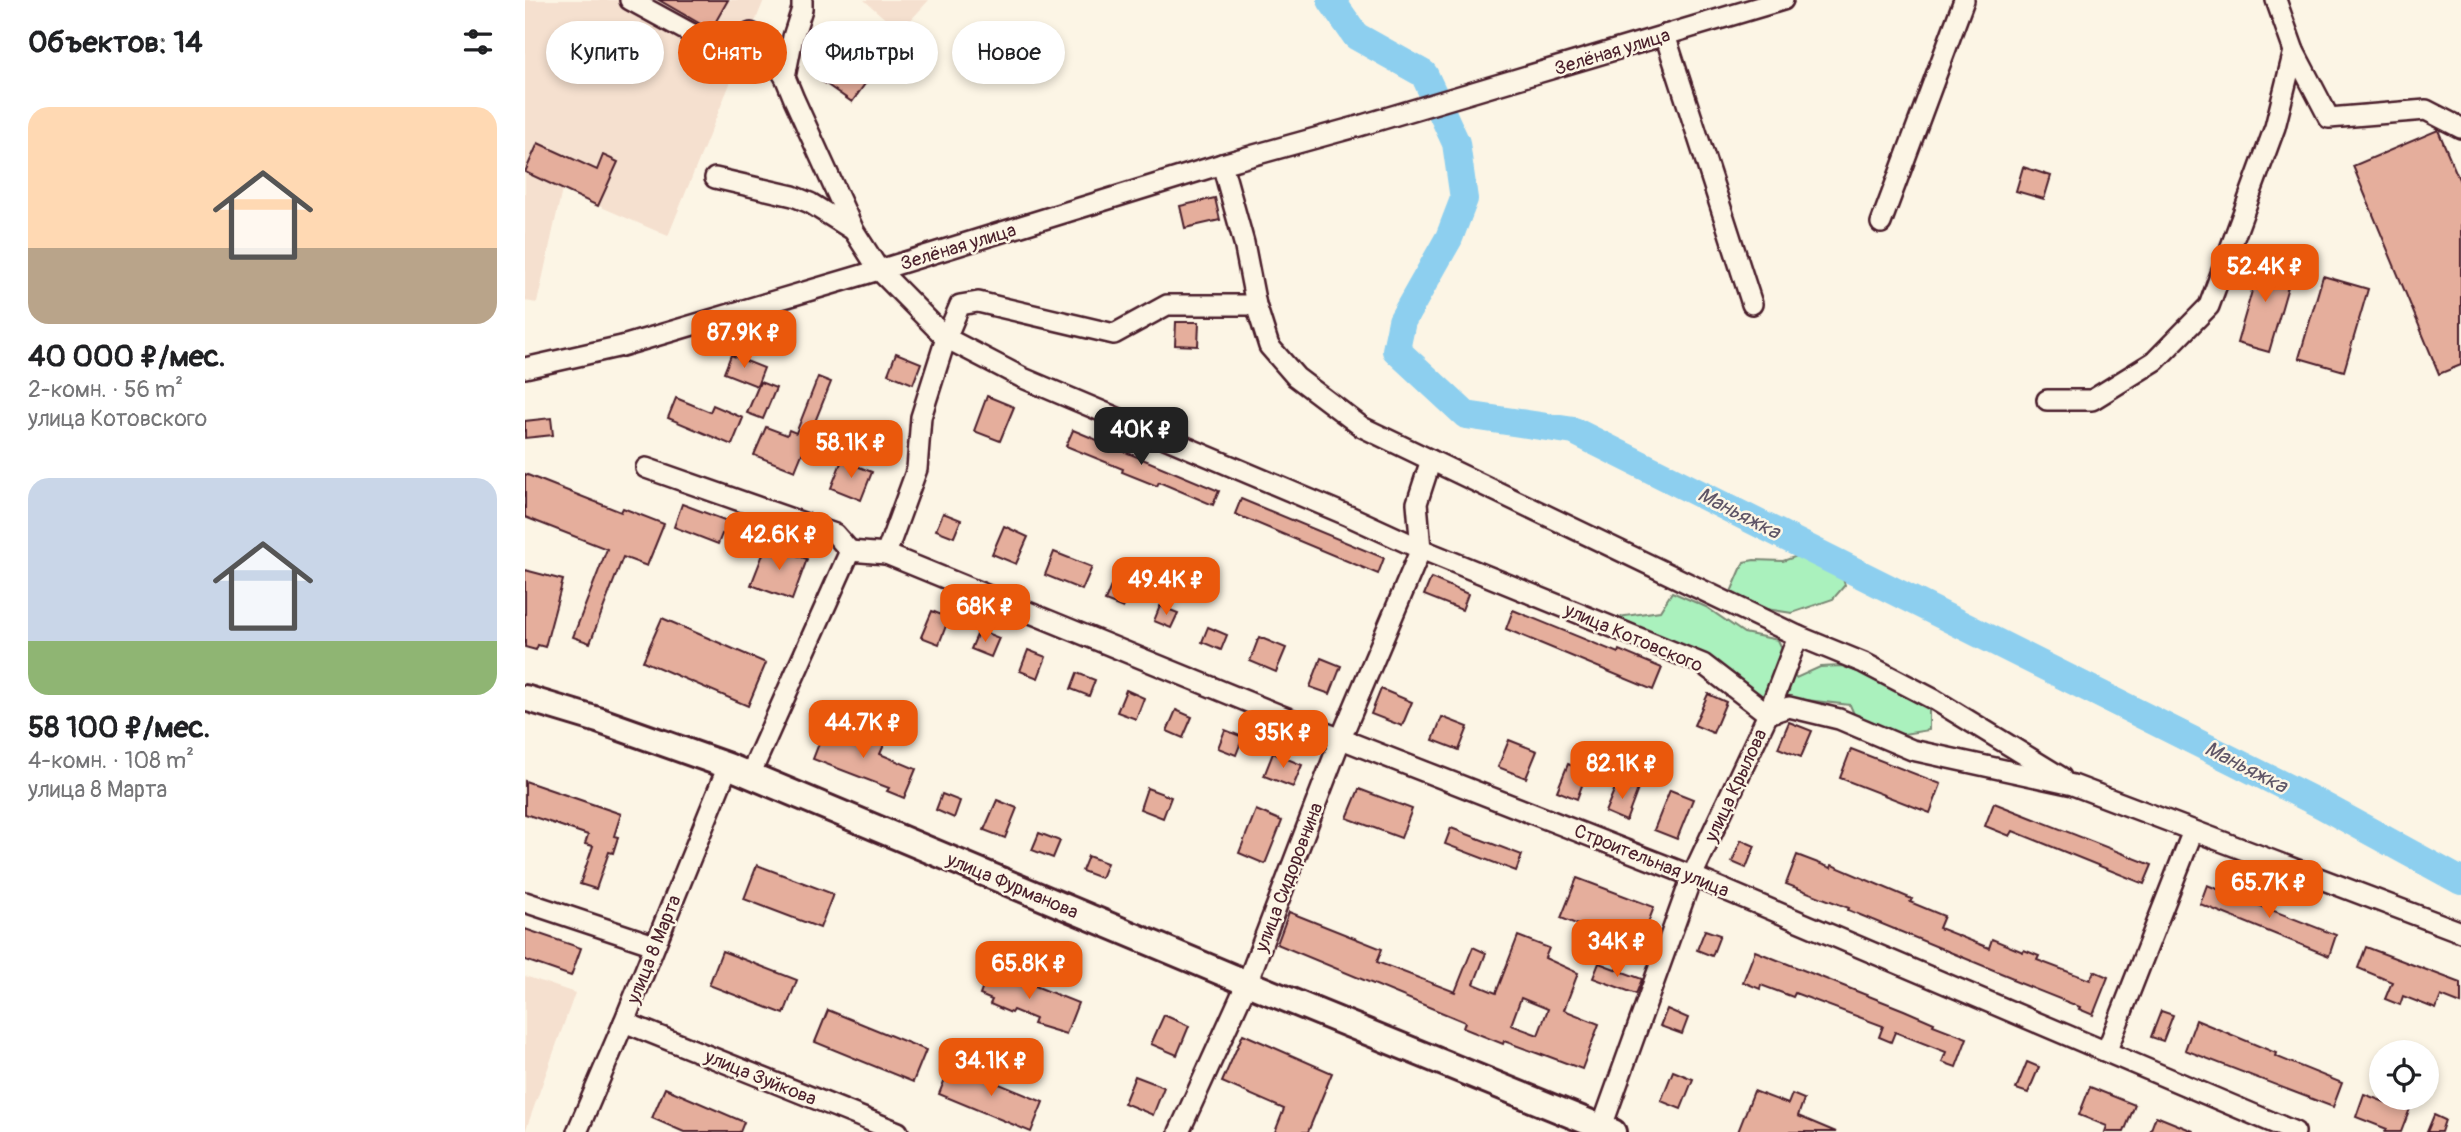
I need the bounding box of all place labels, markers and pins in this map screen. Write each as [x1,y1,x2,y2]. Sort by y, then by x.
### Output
pin: 52.4K ₽ [2200,244,2330,304]
pin: 87.9K ₽ [679,310,809,370]
pin: 40K ₽ [1092,407,1190,467]
pin: 58.1K ₽ [786,420,916,480]
pin: 42.6K ₽ [714,512,844,572]
pin: 49.4K ₽ [1101,558,1231,617]
pin: 68K ₽ [936,584,1034,644]
pin: 44.7K ₽ [798,700,928,760]
pin: 35K ₽ [1234,710,1332,770]
pin: 82.1K ₽ [1557,742,1687,801]
pin: 65.7K ₽ [2204,860,2334,920]
pin: 34K ₽ [1568,920,1666,979]
pin: 65.8K ₽ [964,942,1094,1001]
pin: 34.1K ₽ [926,1038,1056,1098]

